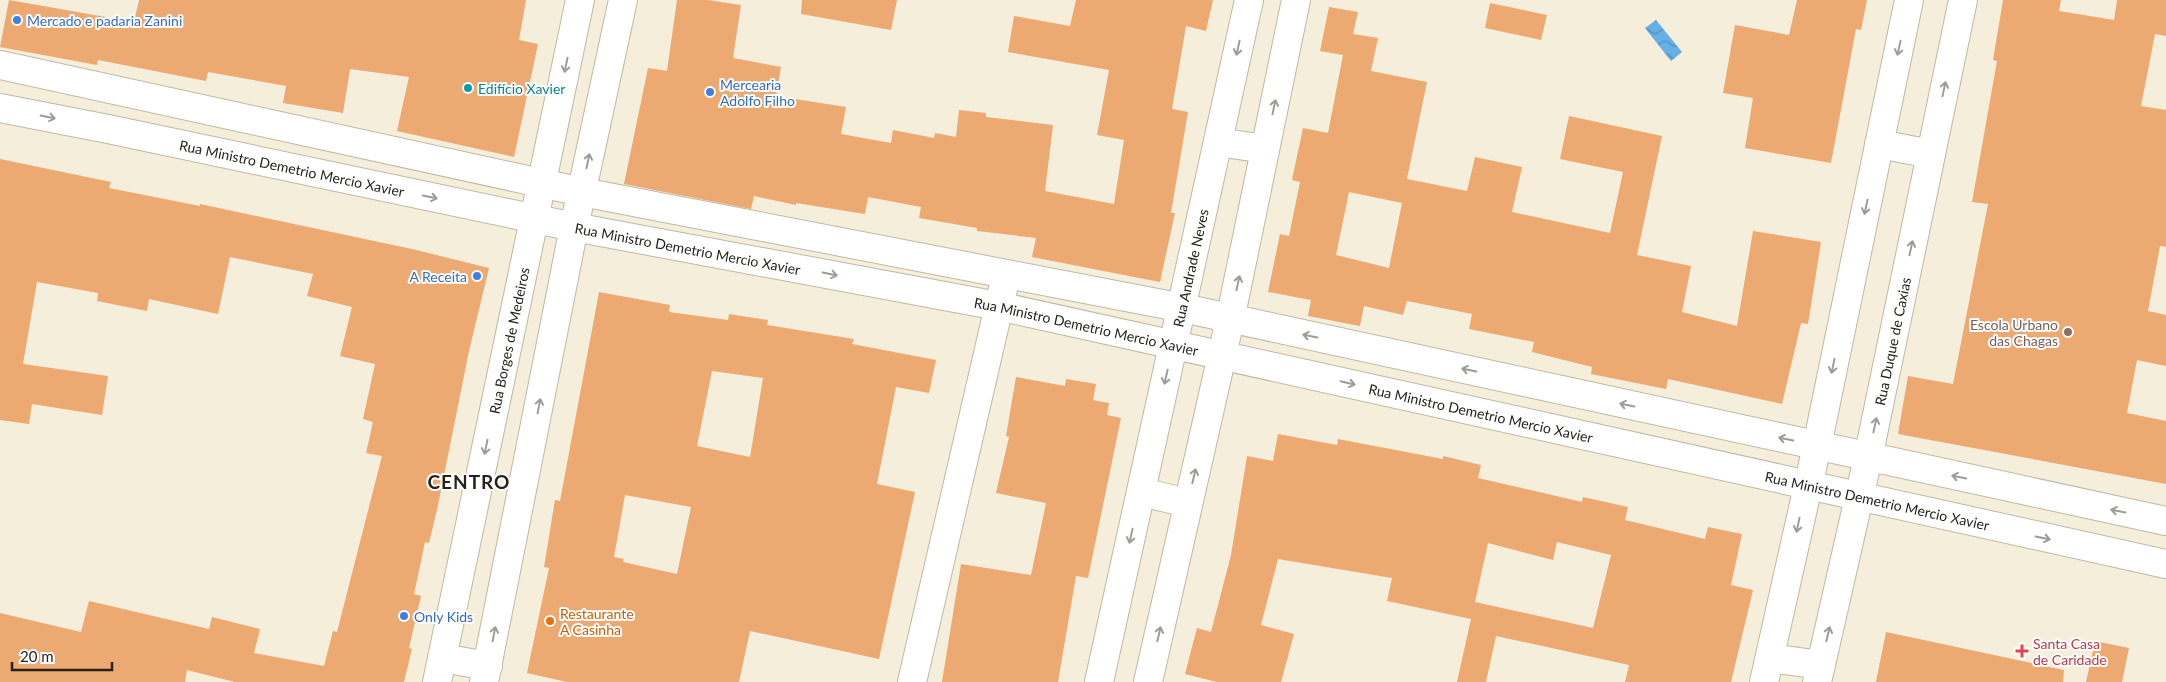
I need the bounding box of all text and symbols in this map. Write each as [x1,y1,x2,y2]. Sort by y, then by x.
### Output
place label: Mercado e padaria Zanini [27,12,182,29]
marker: Mercado e padaria Zanini [11,14,23,26]
one-way arrow [1233,39,1243,55]
one-way arrow [1894,39,1903,55]
one-way arrow [561,56,570,72]
place label: Mercearia Adolfo Filho [720,76,795,109]
place label: Edifício Xavier [478,80,565,97]
marker: Edifício Xavier [462,82,474,94]
one-way arrow [1940,82,1949,98]
marker: Mercearia Adolfo Filho [704,86,716,98]
one-way arrow [1270,99,1279,115]
one-way arrow [40,113,56,123]
street label: Rua Ministro Demetrio Mercio Xavier [178,136,406,200]
one-way arrow [584,153,593,169]
one-way arrow [421,192,437,202]
one-way arrow [1861,198,1870,214]
street label: Rua Andrade Neves [1169,207,1211,329]
street label: Rua Ministro Demetrio Mercio Xavier [574,219,802,278]
one-way arrow [1907,241,1916,257]
street label: Rua Borges de Medeiros [485,266,532,415]
place label: A Receita [409,268,467,285]
marker: A Receita [471,270,483,282]
one-way arrow [821,270,837,280]
one-way arrow [1233,276,1243,292]
street label: Rua Duque de Caxias [1871,276,1914,407]
street label: Rua Ministro Demetrio Mercio Xavier [973,293,1200,359]
place label: Escola Urbano das Chagas [1970,316,2058,349]
marker: Escola Urbano das Chagas [2062,326,2074,338]
one-way arrow [1302,331,1318,341]
one-way arrow [1828,358,1837,374]
one-way arrow [1461,365,1477,374]
one-way arrow [1161,369,1170,385]
one-way arrow [1340,379,1356,388]
street label: Rua Ministro Demetrio Mercio Xavier [1367,380,1595,446]
one-way arrow [535,398,544,414]
one-way arrow [1620,399,1636,409]
one-way arrow [1871,417,1880,433]
one-way arrow [1779,434,1795,443]
one-way arrow [481,438,490,454]
street label: Rua Ministro Demetrio Mercio Xavier [1764,467,1991,533]
one-way arrow [1190,468,1200,484]
district label: CENTRO [428,470,510,493]
one-way arrow [1952,472,1968,482]
one-way arrow [2111,506,2127,515]
one-way arrow [1793,516,1802,532]
one-way arrow [1126,528,1135,544]
one-way arrow [2035,534,2051,543]
place label: Restaurante A Casinha [560,605,634,638]
place label: Only Kids [414,608,473,625]
marker: Only Kids [398,610,410,622]
marker: Restaurante A Casinha [544,615,556,627]
one-way arrow [490,627,499,643]
one-way arrow [1155,627,1164,643]
one-way arrow [1824,627,1833,643]
place label: Santa Casa de Caridade [2033,635,2107,668]
scale bar [12,640,112,672]
marker: Santa Casa de Caridade [2015,644,2029,658]
text: 20 m [20,647,54,665]

